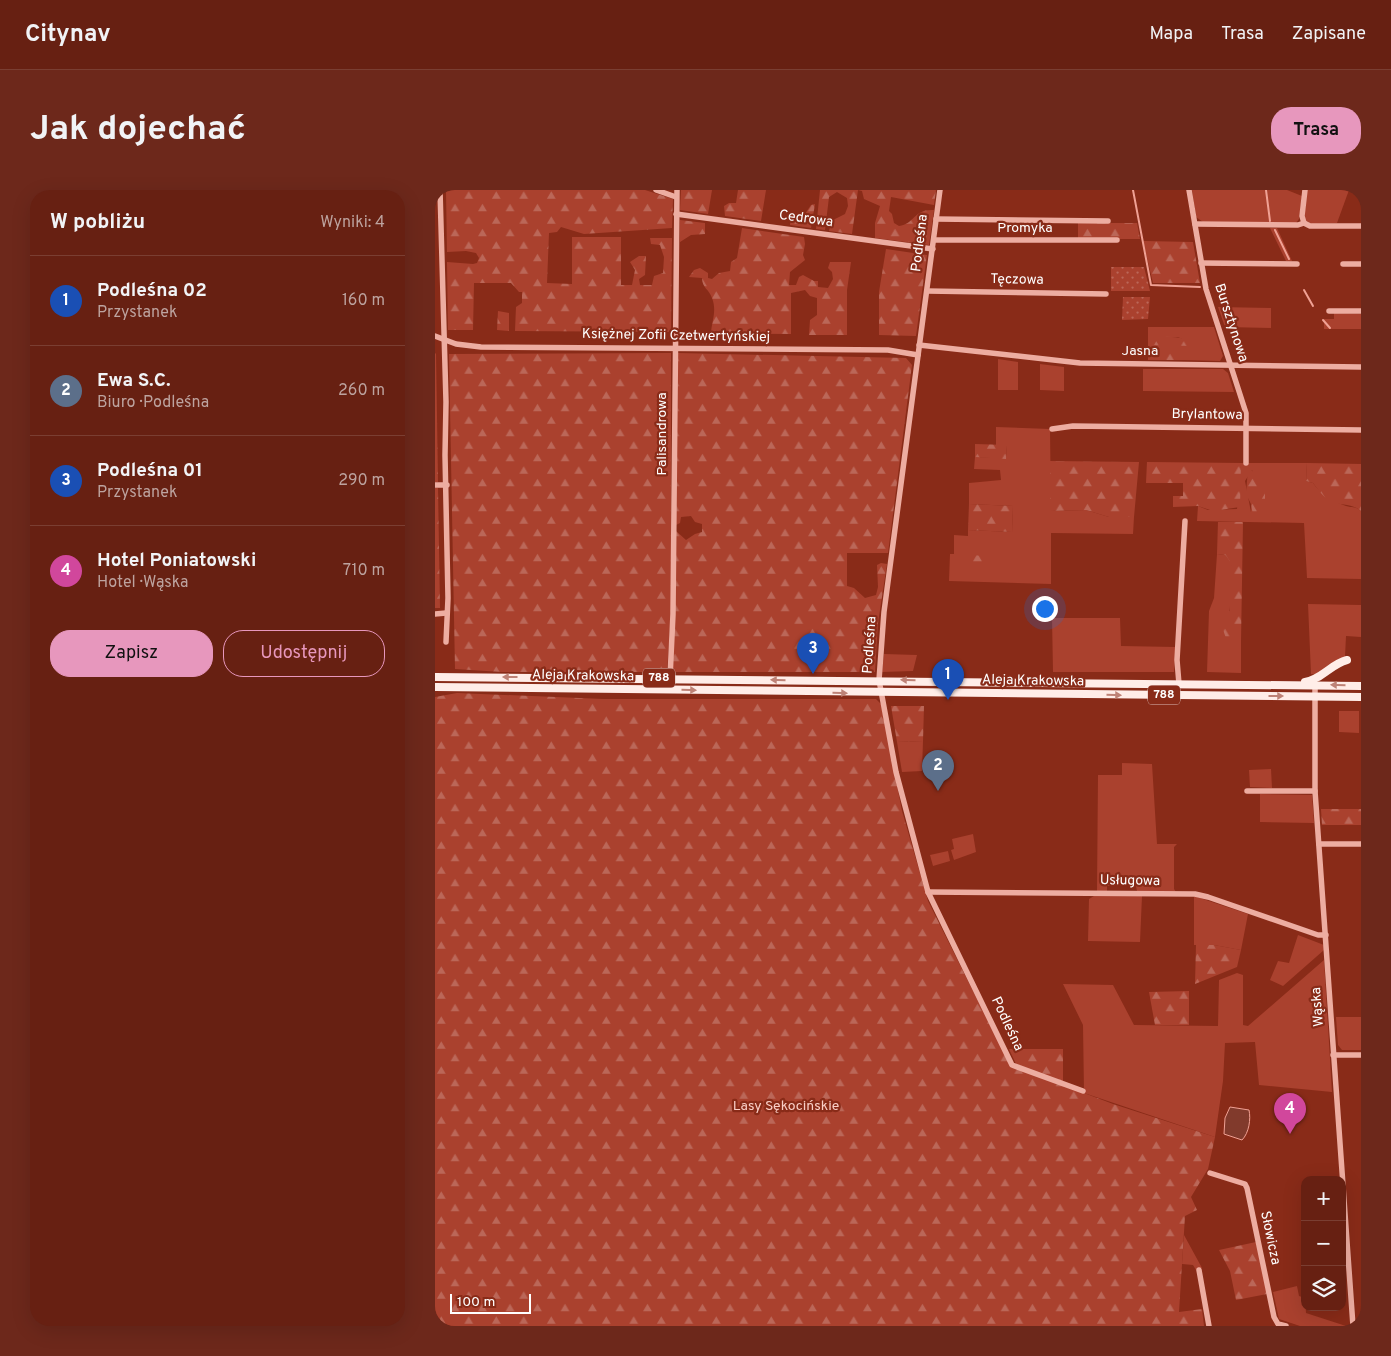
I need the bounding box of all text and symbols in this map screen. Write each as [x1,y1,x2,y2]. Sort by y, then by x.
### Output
text: Citynav [25,20,111,50]
text: Mapa [1150,23,1193,46]
text: Trasa [1221,23,1264,46]
text: Zapisane [1292,23,1366,46]
button: Trasa [1271,107,1361,154]
text: Jak dojechać [30,108,246,152]
street label: Cedrowa [778,207,834,231]
text: W pobliżu [50,209,145,236]
text: Wyniki: 4 [320,213,385,233]
street label: Podleśna [908,213,932,273]
street label: Promyka [997,220,1053,237]
street label: Tęczowa [990,271,1044,289]
text: Podleśna 02 [97,279,207,303]
street label: Bursztynowa [1210,282,1252,364]
text: 1 [63,291,69,311]
text: 160 m [342,291,385,311]
text: Przystanek [97,303,177,323]
street label: Księżnej Zofii Czetwertyńskiej [582,326,770,346]
street label: Jasna [1122,343,1158,360]
text: Ewa S.C. [97,369,171,393]
text: 2 [61,381,71,401]
text: 260 m [338,381,385,401]
street label: Palisandrowa [654,392,671,476]
text: Biuro · Podleśna [97,393,209,413]
street label: Brylantowa [1171,406,1243,424]
text: Podleśna 01 [97,459,203,483]
text: 3 [61,471,71,491]
text: 290 m [338,471,385,491]
text: Przystanek [97,483,177,503]
text: Hotel Poniatowski [97,549,256,573]
text: 4 [61,561,71,581]
text: 710 m [343,561,385,581]
text: Hotel · Wąska [97,573,188,593]
your location [1032,596,1058,622]
street label: Podleśna [860,616,880,674]
button: Zapisz [50,630,213,677]
button: Udostępnij [223,630,385,677]
pin: 3 [797,633,829,674]
pin: 1 [932,659,964,700]
street label: Aleja Krakowska [532,667,634,685]
road number: 788 [643,668,675,688]
street label: Aleja Krakowska [982,672,1084,690]
one-way arrow [502,673,518,681]
one-way arrow [770,676,786,684]
one-way arrow [900,676,916,684]
one-way arrow [1330,681,1346,689]
one-way arrow [681,686,697,694]
road number: 788 [1148,686,1180,704]
one-way arrow [832,689,848,697]
one-way arrow [1106,691,1122,699]
one-way arrow [1268,692,1284,700]
pin: 2 [922,750,954,791]
street label: Usługowa [1100,872,1160,890]
street label: Wąska [1308,987,1328,1027]
street label: Podleśna [987,994,1027,1054]
pin: 4 [1274,1093,1306,1134]
park label: Lasy Sękocińskie [733,1098,839,1115]
map controls [1301,1176,1346,1311]
button: + [1301,1176,1346,1221]
street label: Słowicza [1256,1210,1284,1266]
button: − [1301,1221,1346,1266]
button: layers [1301,1266,1346,1311]
scale bar [450,1291,531,1314]
text: 100 m [457,1294,495,1311]

